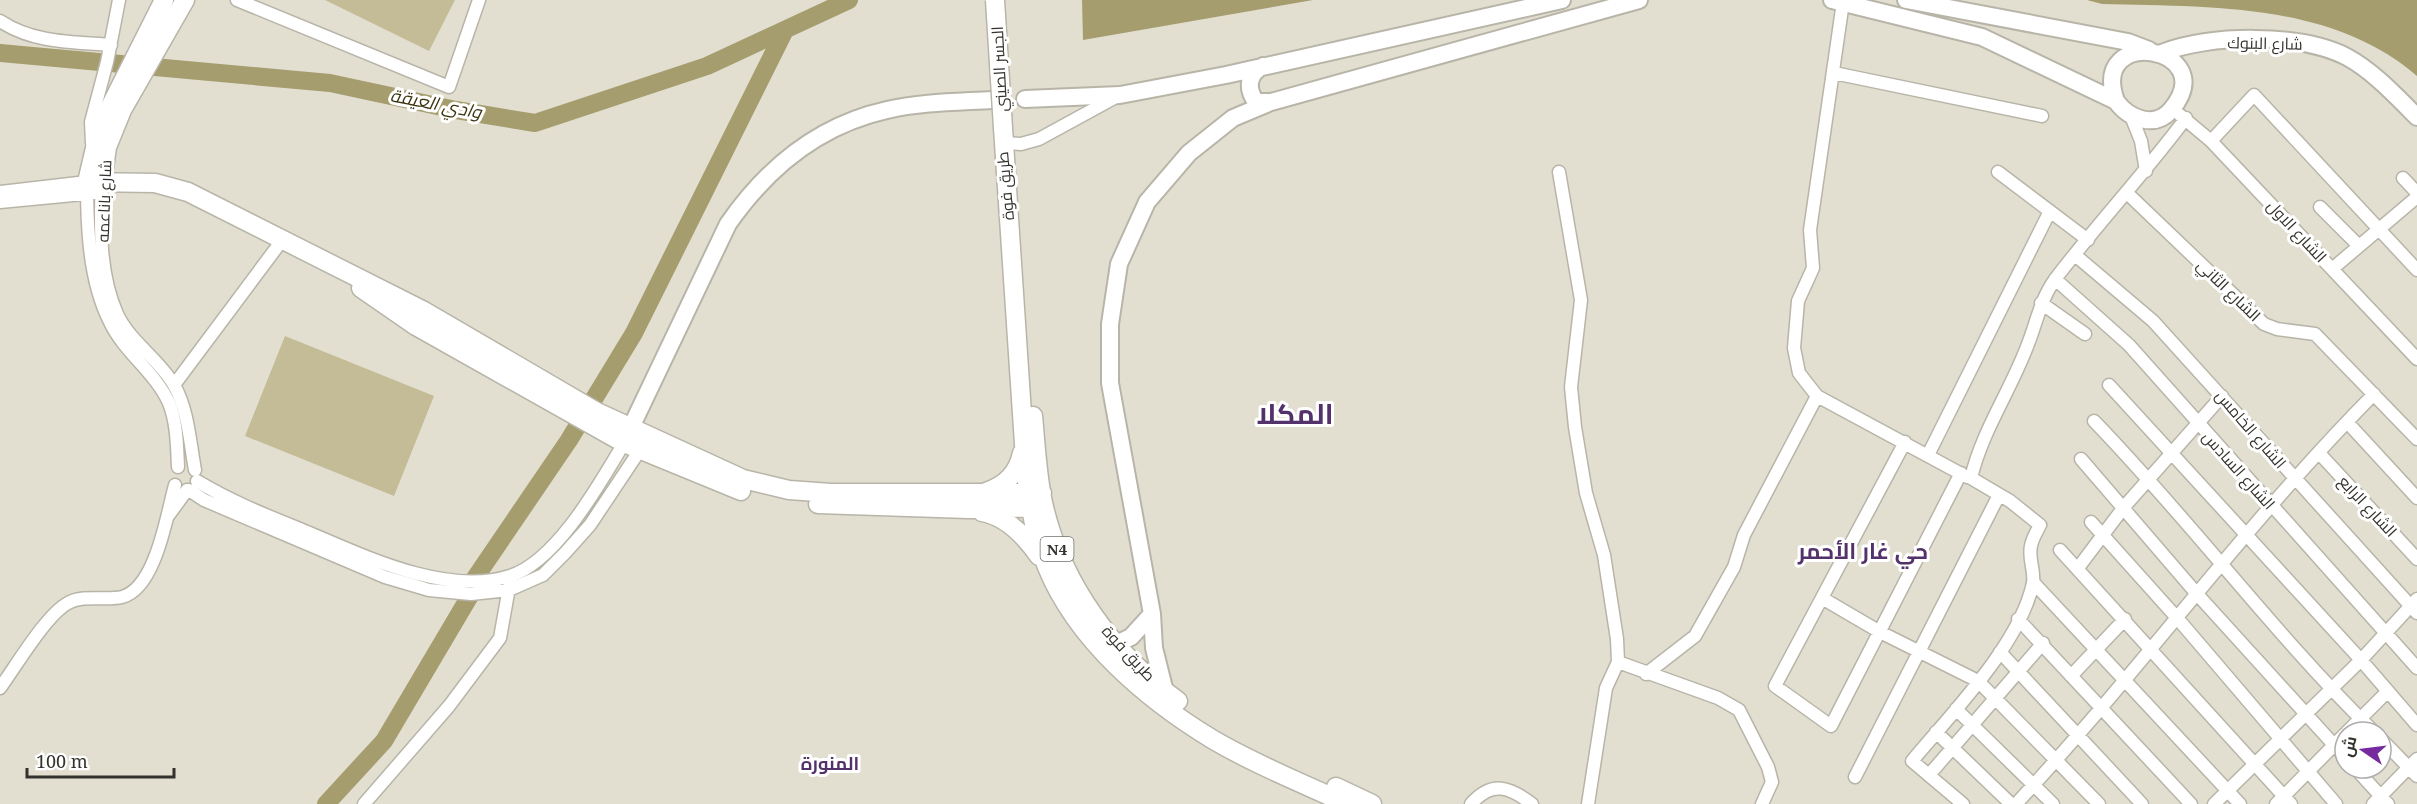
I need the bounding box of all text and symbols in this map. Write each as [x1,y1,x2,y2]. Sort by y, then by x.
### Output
street label: الجسر الصيني [986,26,1015,112]
street label: شارع البنوك [2227,31,2303,56]
water label: وادي العيقة [388,82,485,127]
street label: طريق فوة [991,151,1019,221]
street label: شارع باناعمه [92,159,117,243]
street label: الشارع الاول [2261,195,2332,268]
street label: الشارع الثاني [2190,254,2266,328]
street label: الشارع الخامس [2210,385,2291,474]
district label: المكلا [1257,394,1333,432]
street label: الشارع السادس [2197,426,2280,515]
street label: الشارع الرابع [2333,471,2402,542]
district label: حي غار الأحمر [1797,535,1928,569]
road number: N4 [1040,537,1074,561]
street label: طريق فوة [1097,620,1161,686]
north arrow [2333,720,2393,780]
text: ش [2335,734,2362,759]
scale bar [27,741,174,779]
text: 100 m [36,749,88,773]
district label: المنورة [801,751,859,775]

